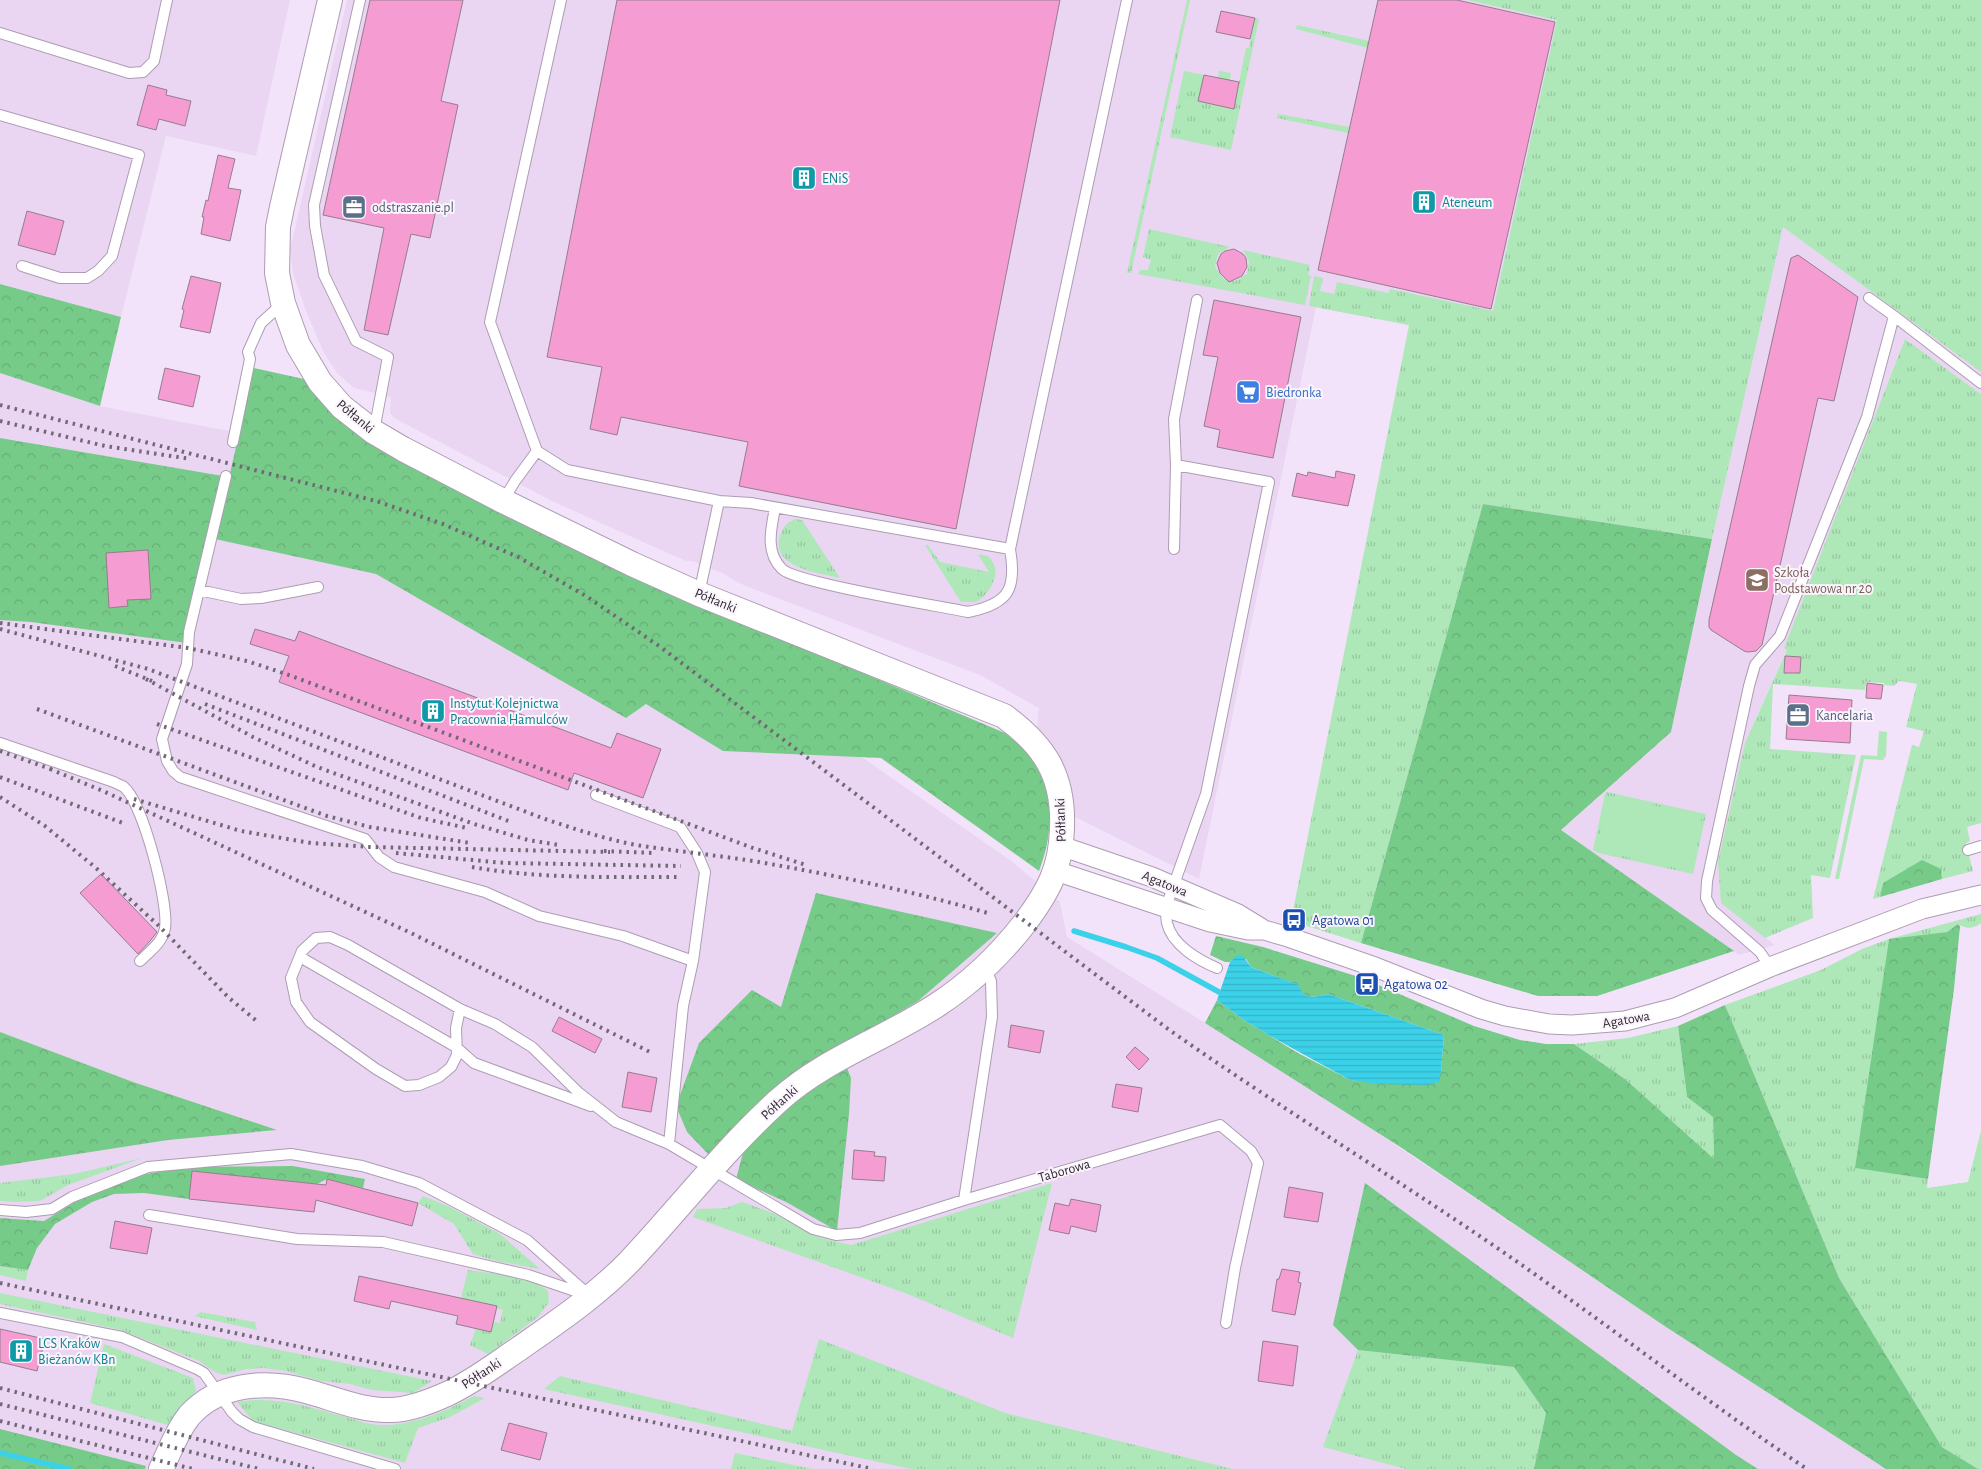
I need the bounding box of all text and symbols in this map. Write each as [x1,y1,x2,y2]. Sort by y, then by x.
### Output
building icon: ENiS [791,165,817,191]
place label: ENiS [822,172,848,186]
building icon: Ateneum [1411,189,1437,215]
office icon: odstraszanie.pl [341,194,367,220]
place label: Ateneum [1442,196,1492,210]
place label: odstraszanie.pl [372,201,454,215]
supermarket icon: Biedronka [1235,379,1261,405]
place label: Biedronka [1266,386,1322,400]
street label: Półłanki [334,397,377,436]
place label: Szkoła Podstawowa nr 20 [1774,566,1872,596]
school or university icon: Szkoła Podstawowa nr 20 [1744,567,1770,593]
street label: Półłanki [693,586,739,616]
place label: Instytut Kolejnictwa Pracownia Hamulców [450,697,568,727]
building icon: Instytut Kolejnictwa Pracownia Hamulców [420,698,446,724]
office icon: Kancelaria [1785,702,1811,728]
place label: Kancelaria [1816,709,1874,723]
street label: Półłanki [1053,798,1069,842]
street label: Agatowa [1140,868,1190,900]
bus stop icon: Agatowa 01 [1281,907,1307,933]
place label: Agatowa 01 [1312,914,1374,928]
bus stop icon: Agatowa 02 [1354,971,1380,997]
place label: Agatowa 02 [1384,978,1448,992]
street label: Agatowa [1601,1009,1651,1031]
street label: Półłanki [759,1083,801,1123]
street label: Taborowa [1037,1157,1092,1185]
place label: LCS Kraków Bieżanów KBn [38,1337,115,1367]
building icon: LCS Kraków Bieżanów KBn [8,1338,34,1364]
street label: Półłanki [459,1356,504,1392]

